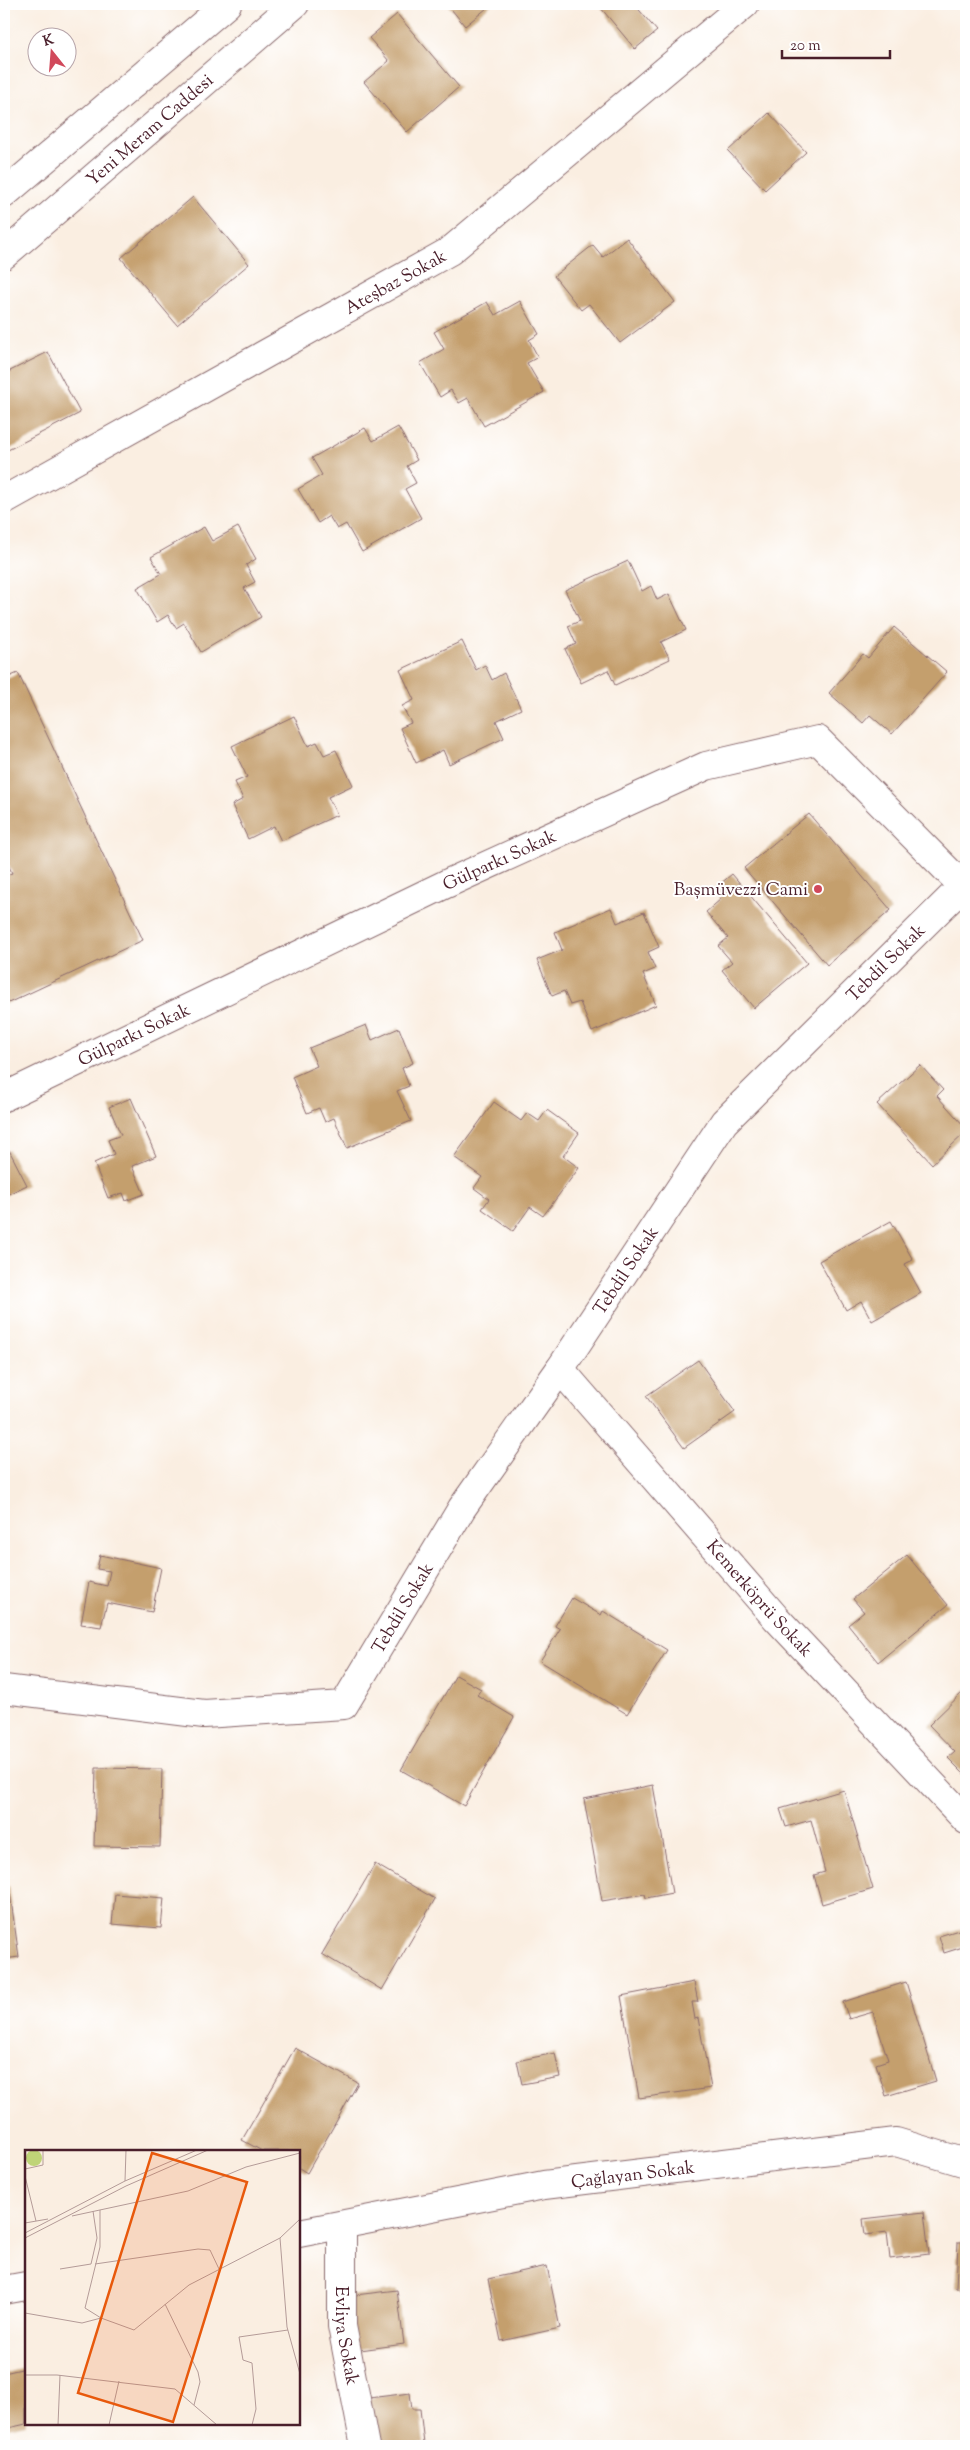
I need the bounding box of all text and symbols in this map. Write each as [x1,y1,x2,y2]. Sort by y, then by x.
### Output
north arrow [28,28,78,78]
scale bar [782,28,890,60]
text: K [41,30,57,53]
text: 20 m [790,36,821,57]
street label: Yeni Meram Caddesi [81,69,220,193]
street label: Ateşbaz Sokak [340,244,452,322]
street label: Gülparkı Sokak [439,825,561,899]
place label: Başmüvezzi Cami [674,878,808,904]
marker: Başmüvezzi Cami [812,883,824,895]
street label: Tebdil Sokak [842,919,932,1009]
street label: Gülparkı Sokak [74,998,195,1074]
street label: Tebdil Sokak [588,1222,666,1321]
street label: Kemerköprü Sokak [699,1535,818,1664]
street label: Tebdil Sokak [367,1558,441,1659]
inset map [25,2150,300,2425]
street label: Çağlayan Sokak [570,2156,696,2197]
street label: Evliya Sokak [327,2286,364,2388]

